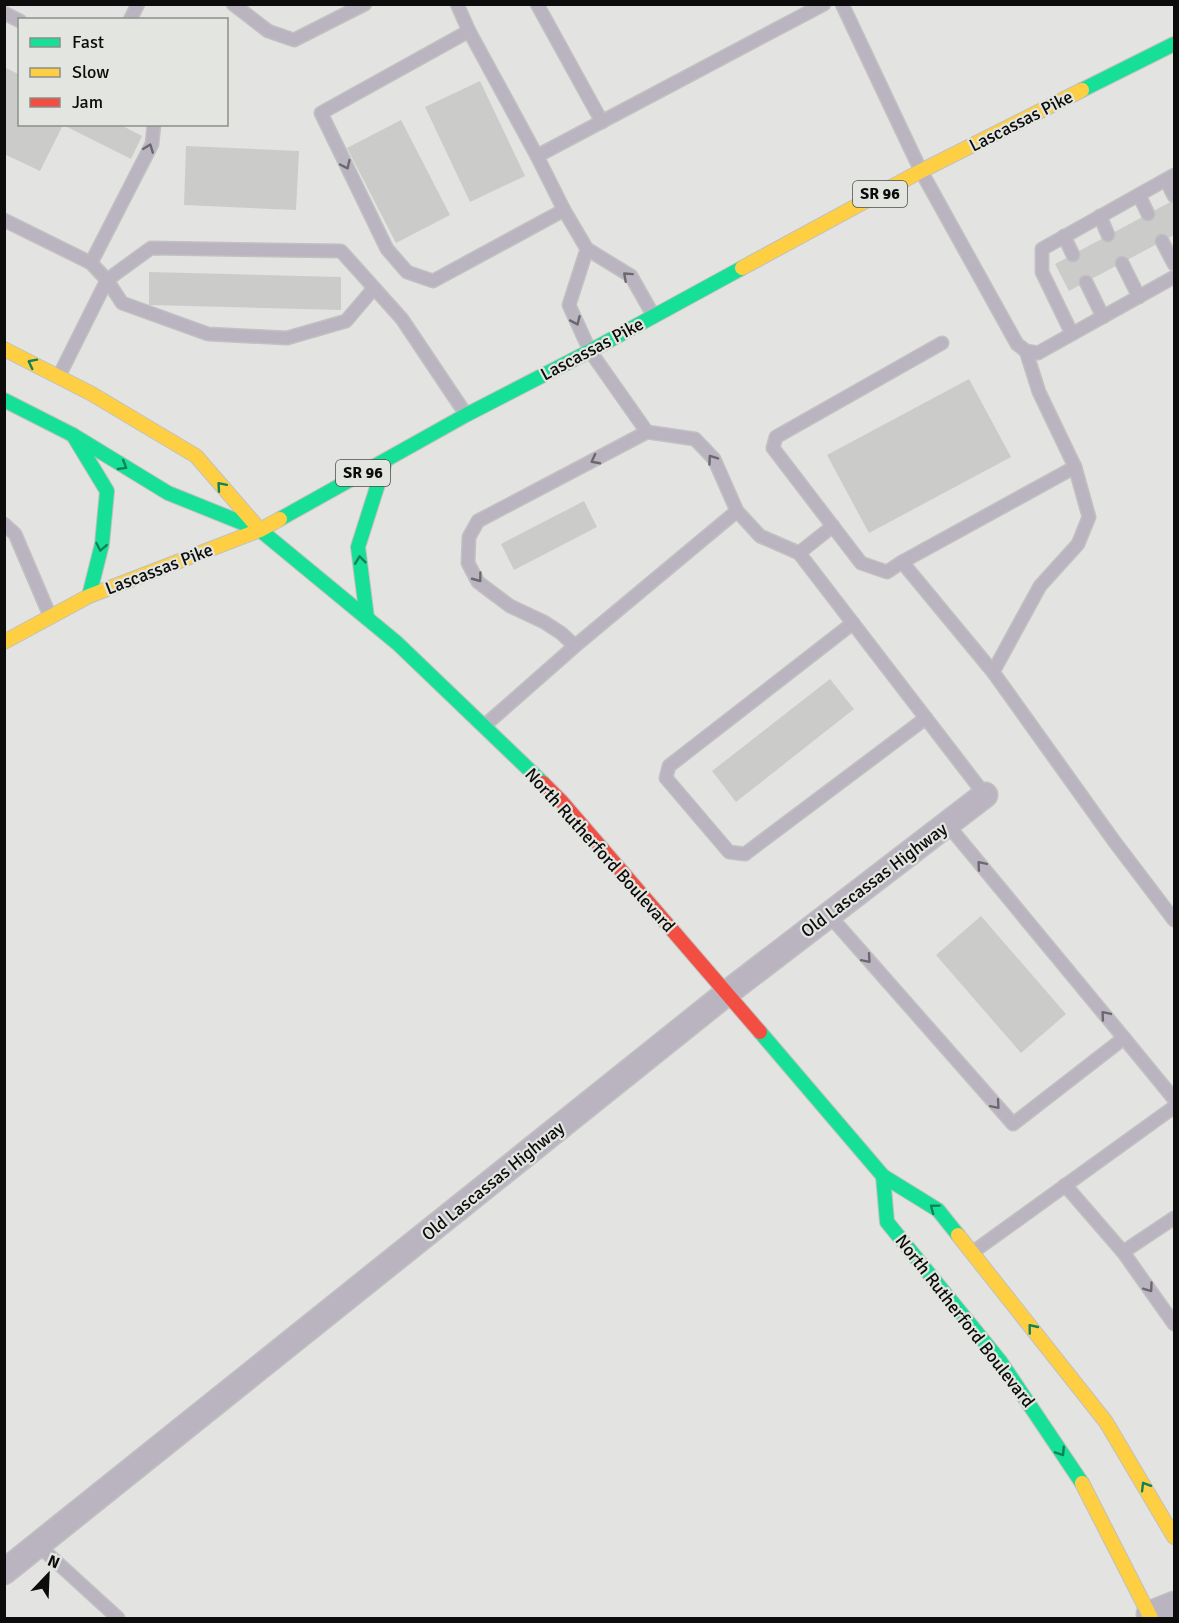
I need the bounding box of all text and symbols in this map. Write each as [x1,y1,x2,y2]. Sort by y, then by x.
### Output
legend [18,18,228,126]
text: Fast [72,31,104,53]
text: Slow [72,61,109,83]
street label: Lascassas Pike [966,85,1076,157]
text: Jam [72,91,103,113]
one-way arrow [142,144,154,155]
one-way arrow [338,159,350,170]
road number: SR 96 [853,181,907,207]
one-way arrow [623,272,633,283]
street label: Lascassas Pike [537,313,647,385]
one-way arrow [568,314,580,325]
one-way arrow [27,359,38,370]
one-way arrow [591,452,602,464]
one-way arrow [708,454,719,465]
one-way arrow [117,458,127,470]
road number: SR 96 [336,460,390,486]
one-way arrow [217,482,228,492]
street label: Lascassas Pike [102,538,216,600]
one-way arrow [95,541,108,551]
one-way arrow [354,556,367,565]
one-way arrow [471,571,482,582]
street label: North Rutherford Boulevard [520,763,680,937]
street label: Old Lascassas Highway [797,818,952,942]
one-way arrow [977,861,988,872]
one-way arrow [860,952,871,963]
one-way arrow [1101,1011,1112,1022]
one-way arrow [989,1098,1000,1109]
street label: Old Lascassas Highway [417,1116,569,1245]
one-way arrow [929,1205,940,1216]
street label: North Rutherford Boulevard [891,1230,1039,1412]
one-way arrow [1141,1281,1152,1292]
one-way arrow [1028,1324,1039,1335]
one-way arrow [1054,1446,1066,1456]
one-way arrow [1140,1482,1152,1492]
north arrow [18,1545,78,1605]
text: N [44,1551,63,1573]

